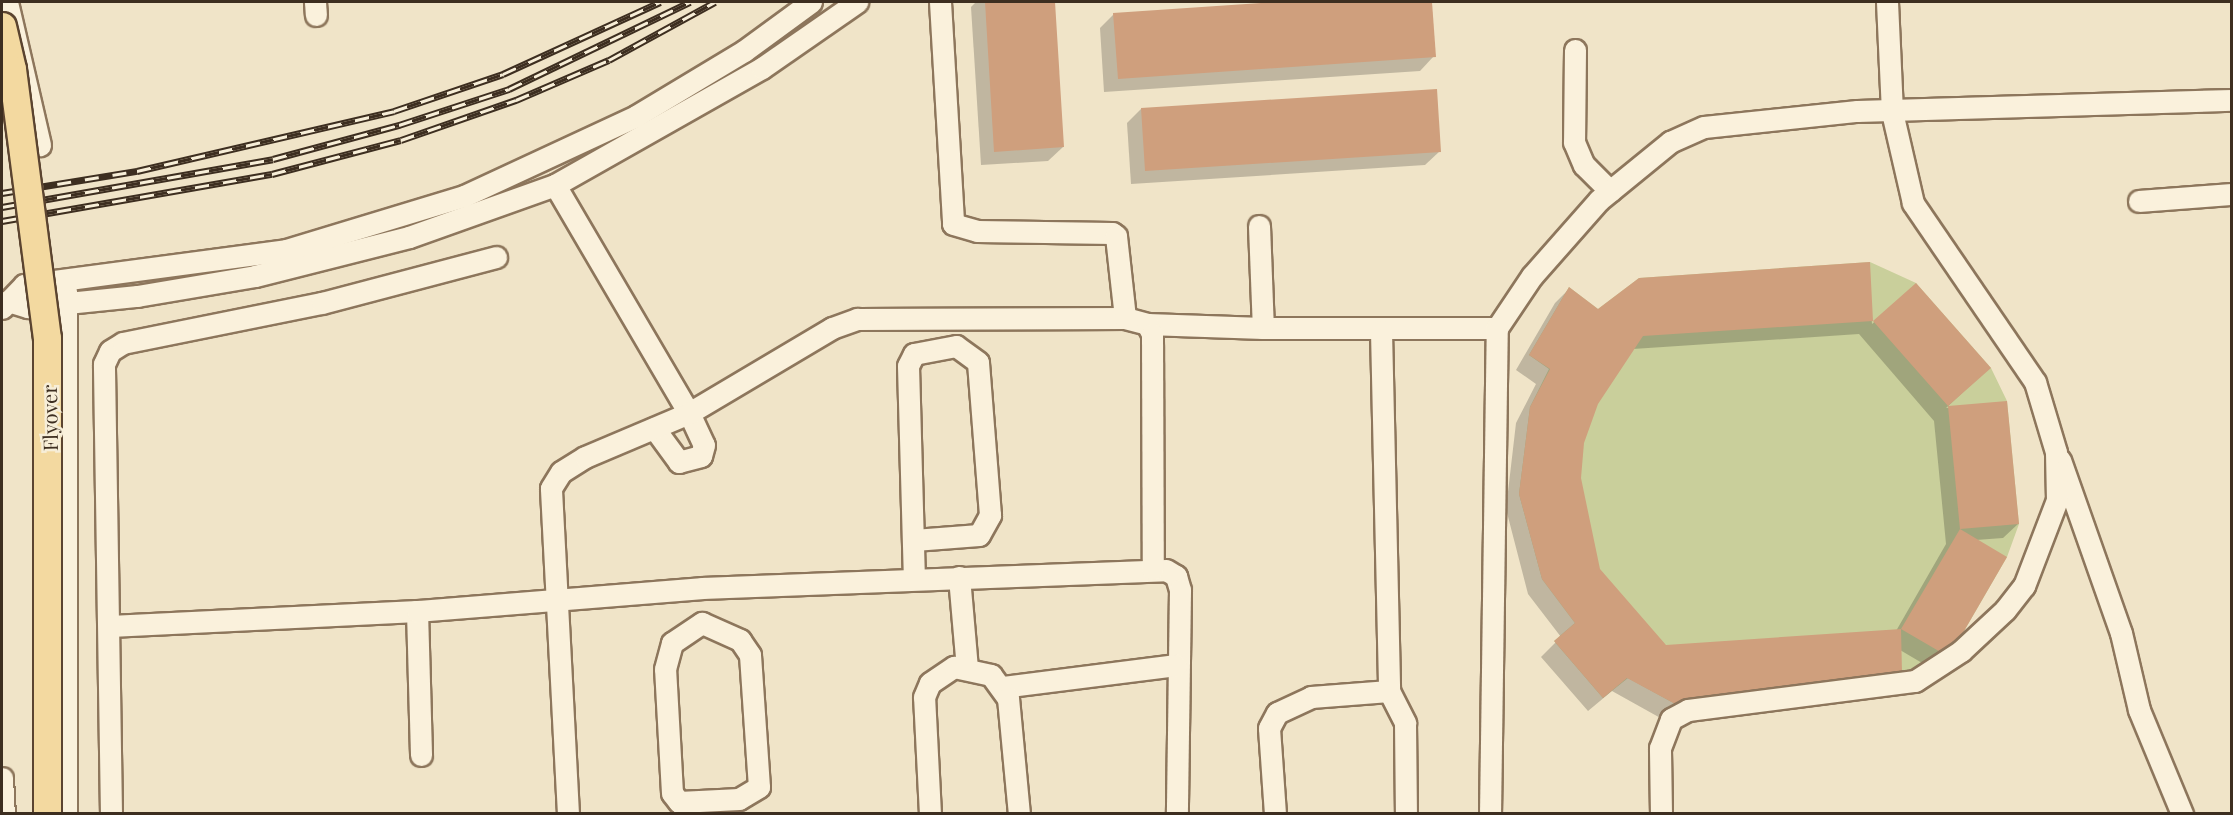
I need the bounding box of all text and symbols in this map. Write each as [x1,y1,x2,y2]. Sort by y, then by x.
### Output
street label: Flyover [36,385,62,451]

